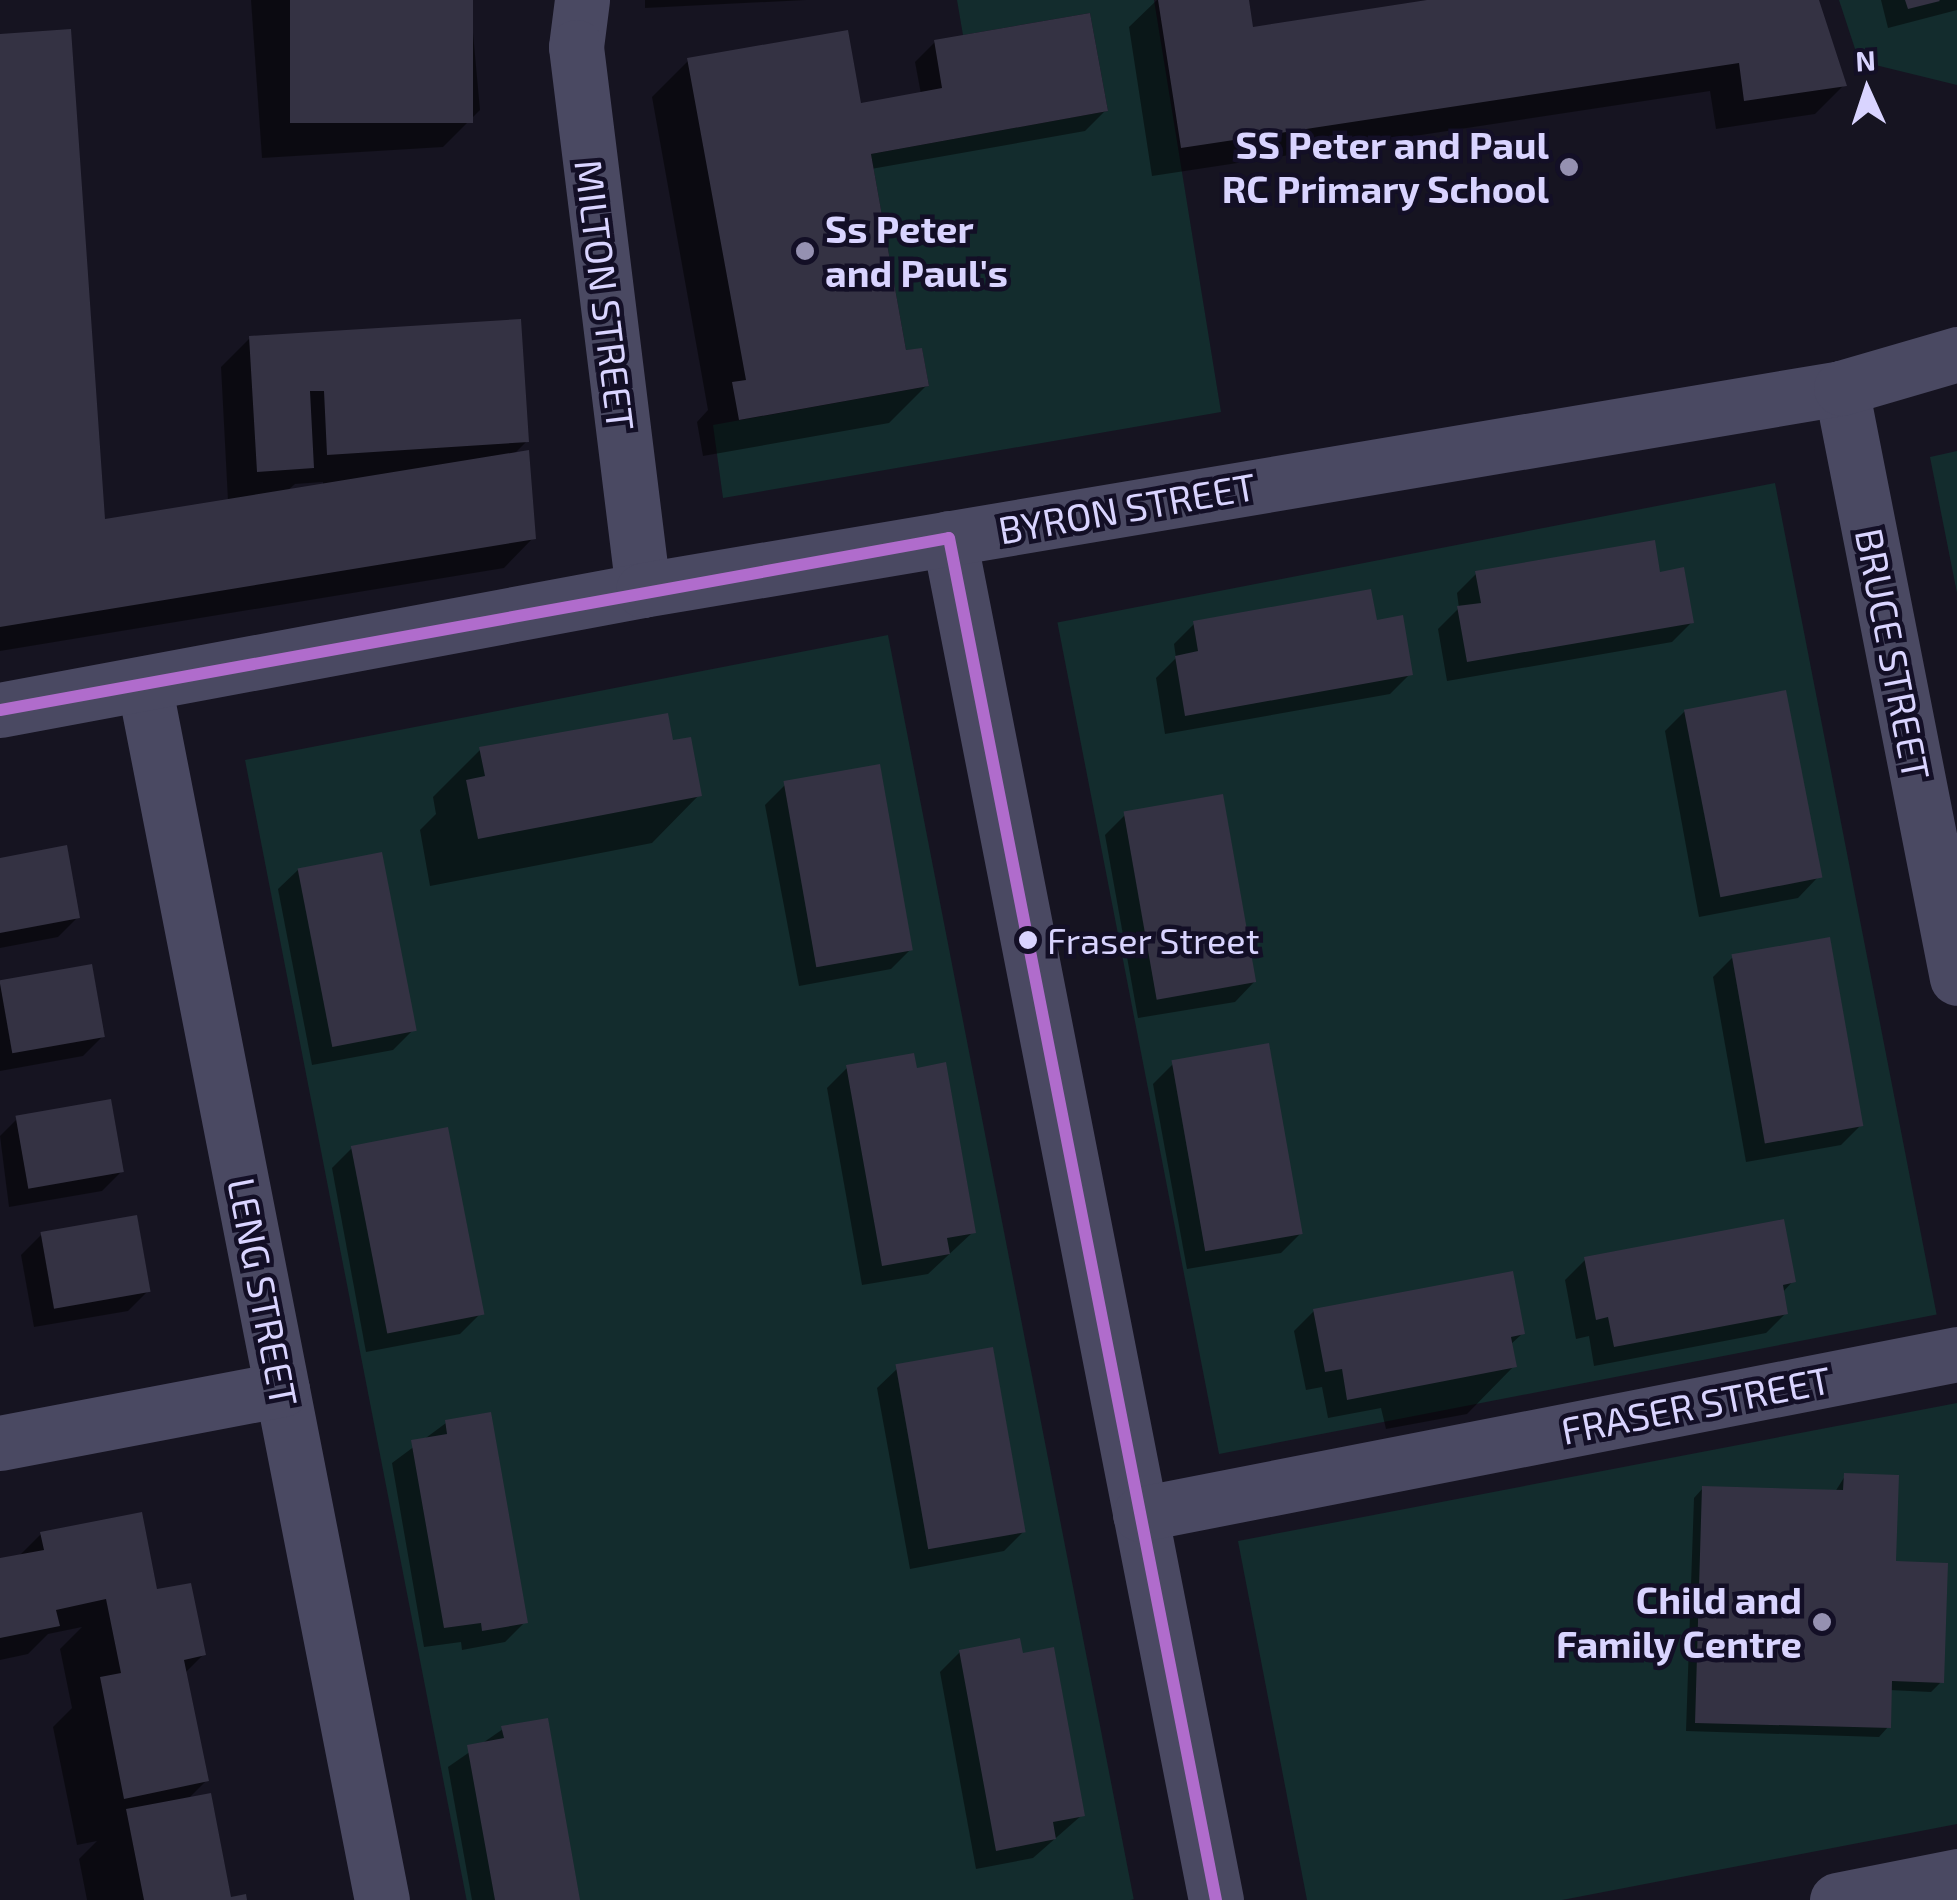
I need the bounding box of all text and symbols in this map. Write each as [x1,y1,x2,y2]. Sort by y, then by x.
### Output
north arrow [1817,40,1917,140]
text: N [1854,43,1876,78]
place label: SS Peter and Paul RC Primary School [1221,122,1549,212]
marker: SS Peter and Paul RC Primary School [1558,156,1580,178]
street label: MILTON STREET [566,157,644,433]
place label: Ss Peter and Paul's [825,206,1008,296]
marker: Ss Peter and Paul's [794,240,816,262]
street label: BYRON STREET [995,463,1259,553]
street label: BRUCE STREET [1846,524,1940,784]
place label: Fraser Street [1047,918,1260,962]
marker: Fraser Street [1018,930,1038,950]
street label: LENG STREET [219,1174,307,1410]
street label: FRASER STREET [1557,1357,1835,1453]
place label: Child and Family Centre [1555,1577,1802,1666]
marker: Child and Family Centre [1811,1611,1833,1633]

